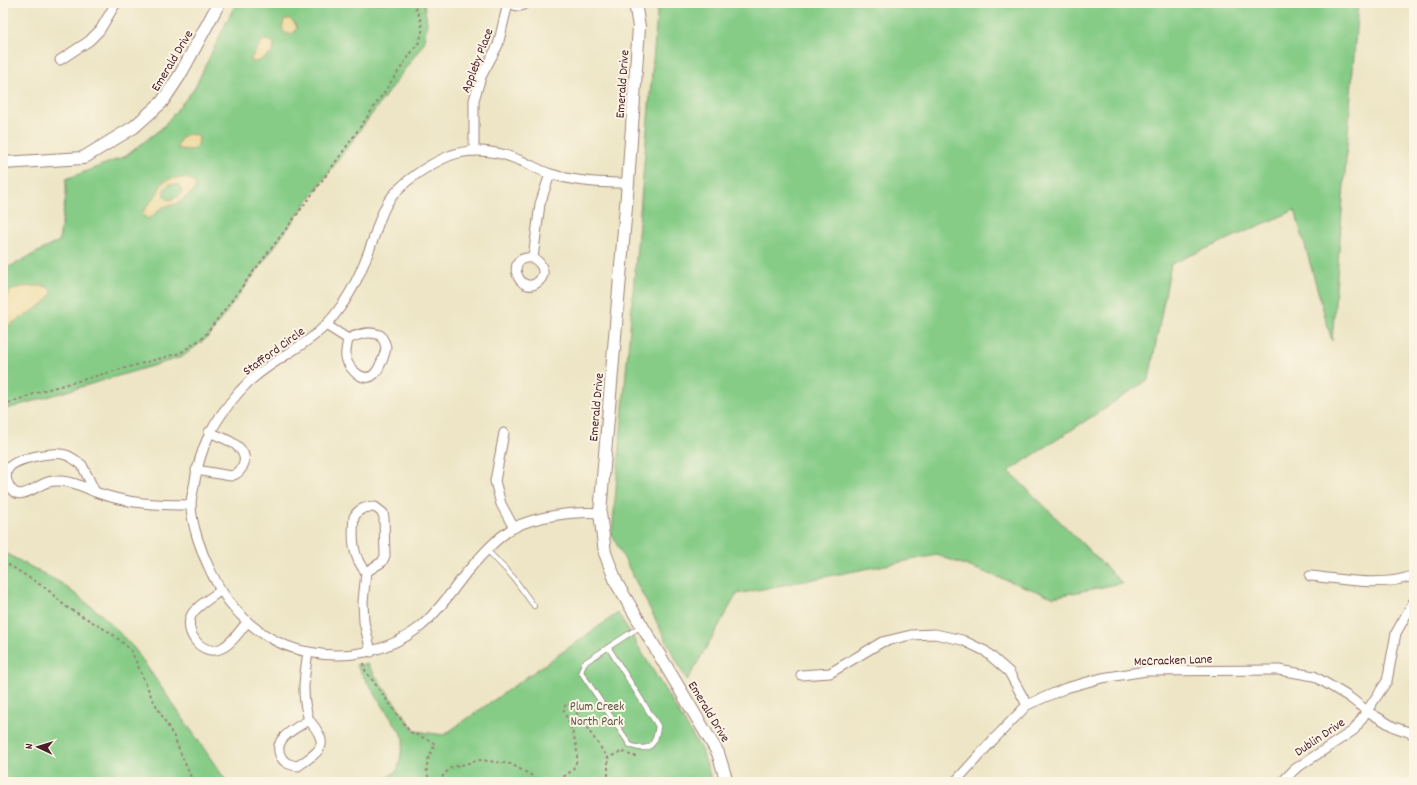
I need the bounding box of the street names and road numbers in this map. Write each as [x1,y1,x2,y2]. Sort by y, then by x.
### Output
street label: Appleby Place [457,26,499,96]
street label: Emerald Drive [147,27,199,96]
street label: Emerald Drive [612,49,635,119]
street label: Stafford Circle [239,323,310,381]
street label: Emerald Drive [585,372,610,442]
street label: McCracken Lane [1133,651,1213,672]
street label: Emerald Drive [682,678,734,747]
street label: Dublin Drive [1291,714,1350,762]

